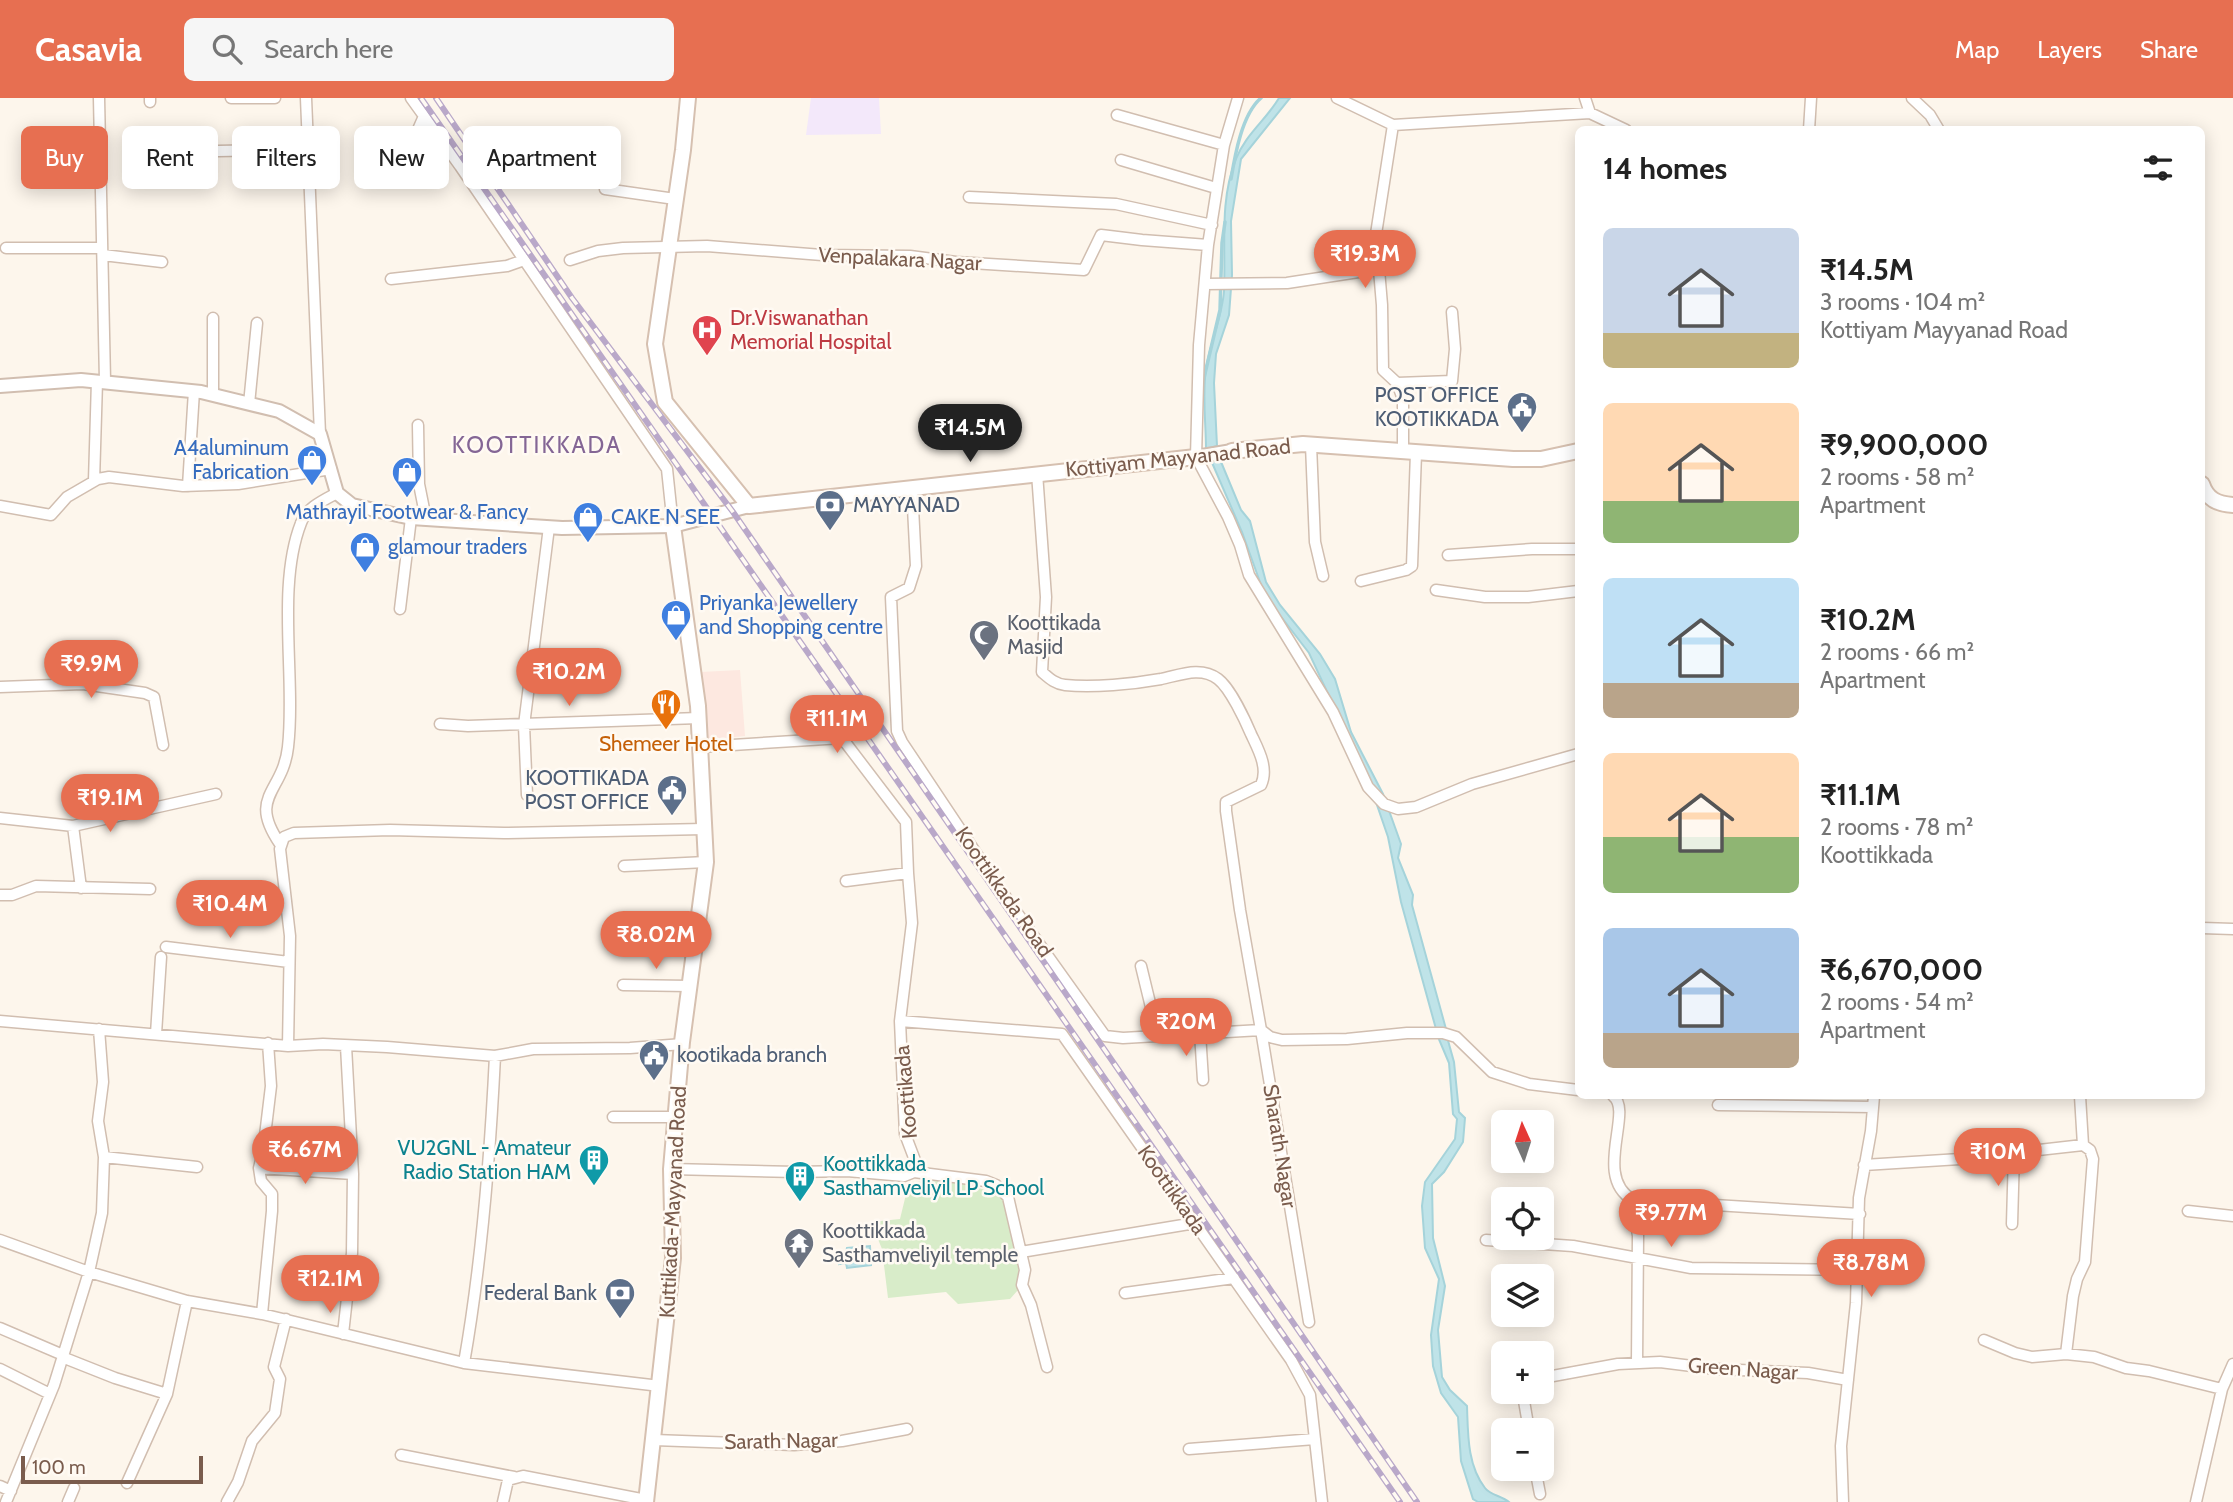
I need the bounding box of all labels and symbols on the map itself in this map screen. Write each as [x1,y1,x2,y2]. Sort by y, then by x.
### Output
pin: ₹19.3M [1308,230,1422,290]
street label: Venpalakara Nagar [818,242,983,275]
place label: Dr.Viswanathan Memorial Hospital [730,305,891,354]
hospital icon: Dr.Viswanathan Memorial Hospital [690,313,724,357]
place label: POST OFFICE KOOTIKKADA [1375,382,1499,431]
public building icon: POST OFFICE KOOTIKKADA [1505,390,1539,434]
pin: ₹14.5M [913,404,1027,464]
district label: KOOTTIKKADA [452,431,622,459]
street label: Kottiyam Mayyanad Road [1064,433,1292,482]
place label: A4aluminum Fabrication [174,435,289,484]
shop icon: A4aluminum Fabrication [295,443,329,487]
shop icon: Mathrayil Footwear & Fancy [390,455,424,499]
bank icon: MAYYANAD [813,488,847,532]
place label: MAYYANAD [853,492,960,517]
place label: Mathrayil Footwear & Fancy [286,499,529,524]
shop icon: CAKE N SEE [571,500,605,544]
place label: CAKE N SEE [611,504,720,529]
shop icon: glamour traders [348,530,382,574]
place label: glamour traders [388,534,528,559]
place label: Priyanka Jewellery and Shopping centre [699,590,883,639]
shop icon: Priyanka Jewellery and Shopping centre [659,598,693,642]
place label: Koottikada Masjid [1007,610,1101,660]
mosque icon: Koottikada Masjid [967,618,1001,662]
pin: ₹9.9M [42,640,140,700]
pin: ₹10.2M [512,648,626,708]
restaurant icon: Shemeer Hotel [649,687,683,731]
pin: ₹11.1M [780,696,894,755]
place label: Shemeer Hotel [599,731,733,756]
place label: KOOTTIKADA POST OFFICE [525,765,649,814]
public building icon: KOOTTIKADA POST OFFICE [655,773,689,817]
pin: ₹19.1M [53,774,167,834]
street label: Koottikkada Road [950,822,1059,962]
pin: ₹10.4M [173,880,287,940]
pin: ₹8.02M [599,912,713,971]
pin: ₹20M [1145,998,1227,1058]
public building icon: kootikada branch [637,1038,671,1082]
place label: kootikada branch [677,1042,827,1067]
street label: Koottikada [889,1044,922,1140]
street label: Sharath Nagar [1258,1082,1303,1210]
street label: Kuttikada-Mayyanad Road [654,1085,691,1319]
north arrow [1491,1110,1554,1172]
pin: ₹6.67M [248,1126,362,1186]
pin: ₹10M [1957,1128,2039,1188]
place label: VU2GNL - Amateur Radio Station HAM [398,1135,571,1184]
street label: Koottikkada [1133,1140,1212,1239]
building icon: VU2GNL - Amateur Radio Station HAM [577,1143,611,1187]
place label: Koottikkada Sasthamveliyil LP School [823,1151,1044,1200]
building icon: Koottikkada Sasthamveliyil LP School [783,1159,817,1203]
pin: ₹9.77M [1614,1190,1728,1249]
place label: Koottikkada Sasthamveliyil temple [822,1218,1018,1267]
temple icon: Koottikkada Sasthamveliyil temple [782,1226,816,1270]
pin: ₹8.78M [1814,1240,1928,1299]
pin: ₹12.1M [273,1256,387,1315]
bank icon: Federal Bank [603,1276,637,1320]
place label: Federal Bank [484,1280,598,1305]
street label: Green Nagar [1687,1352,1799,1385]
street label: Sarath Nagar [724,1427,838,1454]
scale bar [21,1453,203,1485]

